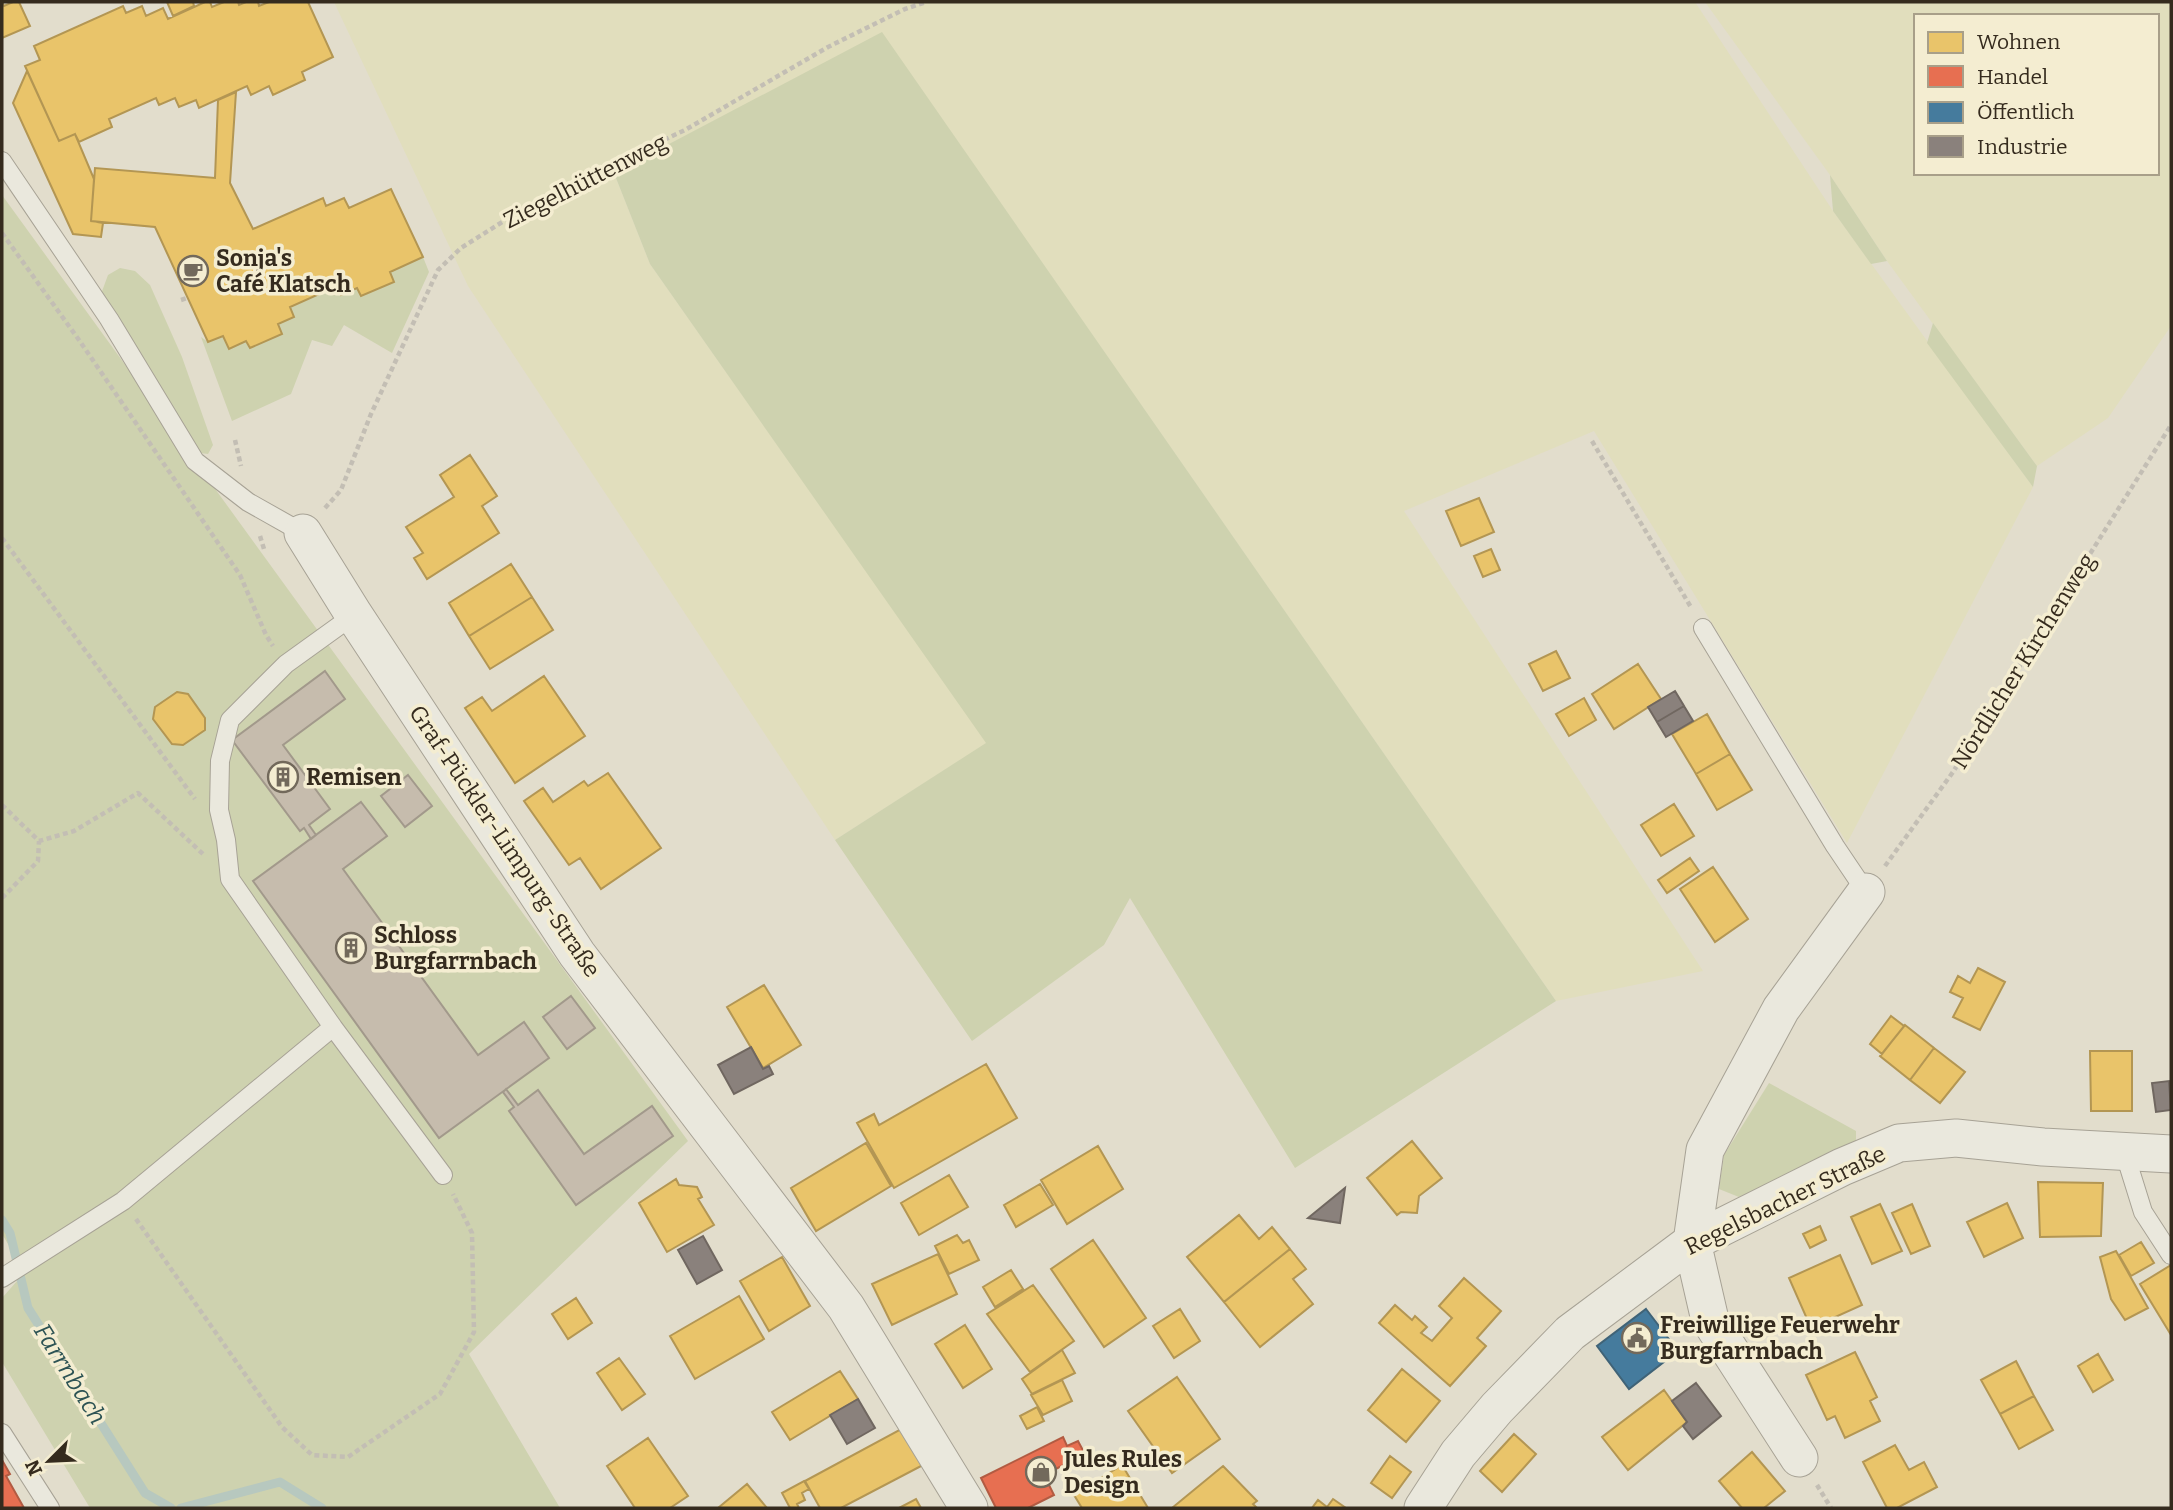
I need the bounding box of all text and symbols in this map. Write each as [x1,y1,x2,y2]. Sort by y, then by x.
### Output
legend [1914,14,2159,175]
text: Wohnen [1977,29,2060,55]
text: Handel [1977,64,2048,90]
text: Öffentlich [1977,99,2074,125]
street label: Ziegelhüttenweg [498,128,672,234]
text: Industrie [1977,134,2068,160]
place label: Sonja's Café Klatsch [216,244,351,298]
cafe icon: Sonja's Café Klatsch [176,254,210,288]
street label: Nördlicher Kirchenweg [1945,548,2101,774]
street label: Graf-Pückler-Limpurg-Straße [403,700,607,982]
building icon: Remisen [266,760,300,794]
place label: Remisen [306,763,402,791]
place label: Schloss Burgfarrnbach [374,921,537,975]
building icon: Schloss Burgfarrnbach [334,931,368,965]
street label: Regelsbacher Straße [1680,1139,1890,1261]
place label: Freiwillige Feuerwehr Burgfarrnbach [1660,1311,1900,1365]
water label: Farrnbach [28,1318,112,1430]
public building icon: Freiwillige Feuerwehr Burgfarrnbach [1620,1321,1654,1355]
north arrow [14,1426,84,1496]
place label: Jules Rules Design [1062,1445,1182,1499]
shop icon: Jules Rules Design [1024,1455,1058,1489]
text: N [20,1456,47,1479]

